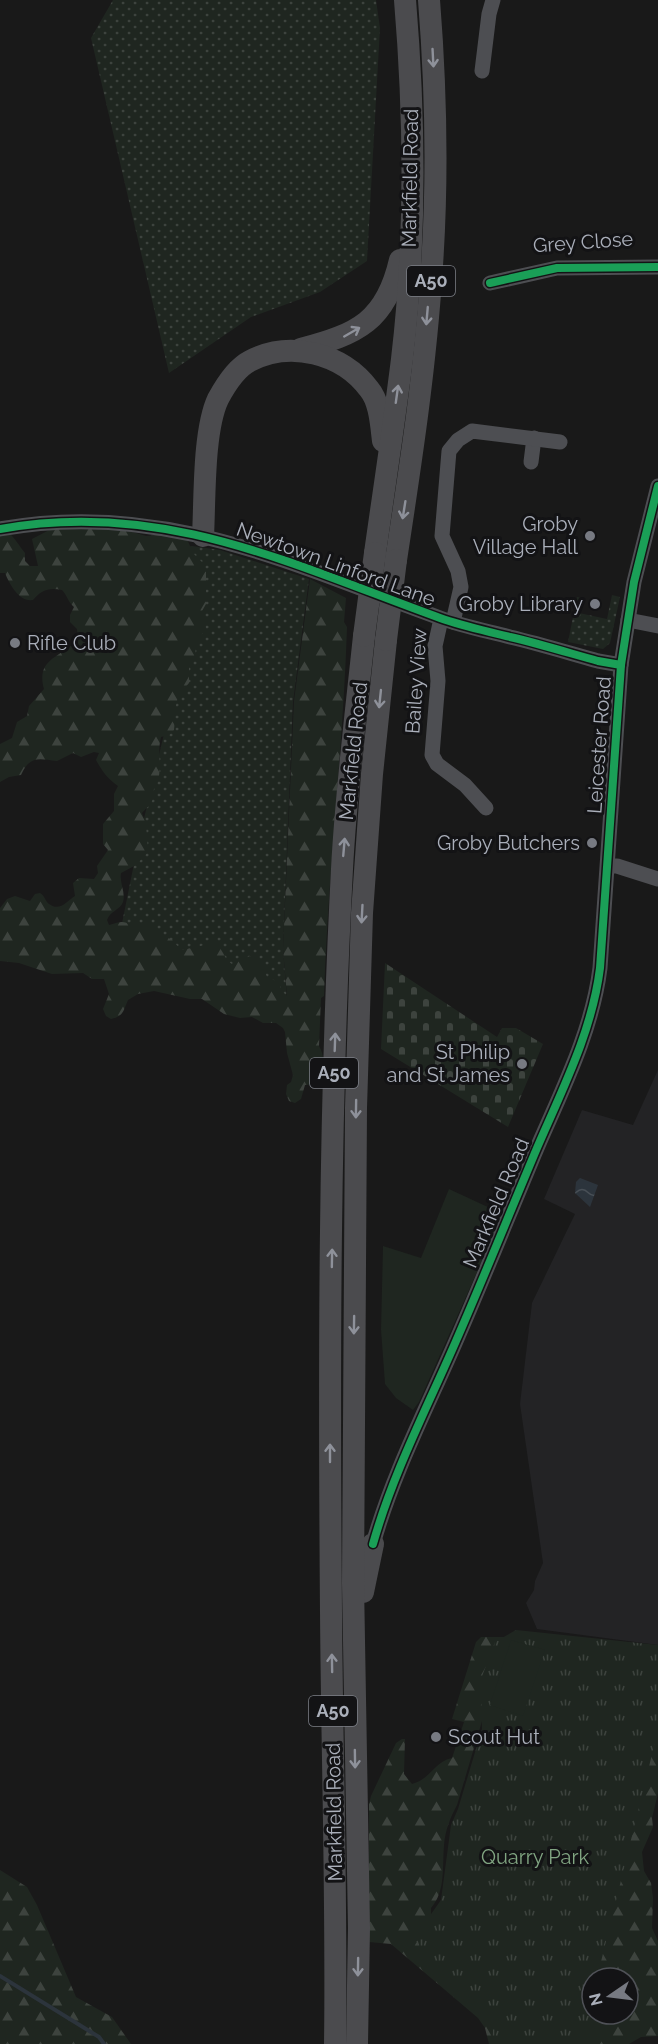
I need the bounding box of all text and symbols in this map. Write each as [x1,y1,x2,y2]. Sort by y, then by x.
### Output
one-way arrow [427,48,438,68]
street label: Markfield Road [397,108,423,248]
street label: Grey Close [532,227,634,257]
road number: A50 [407,266,455,296]
one-way arrow [422,306,433,326]
one-way arrow [343,325,360,337]
one-way arrow [391,385,402,405]
one-way arrow [398,499,409,519]
place label: Groby Village Hall [473,512,579,559]
street label: Newtown Linford Lane [233,517,439,611]
marker: Groby Village Hall [583,529,597,543]
place label: Groby Library [459,592,583,616]
marker: Groby Library [588,597,602,611]
street label: Bailey View [400,627,432,735]
place label: Rifle Club [27,631,116,655]
marker: Rifle Club [8,636,22,650]
street label: Leicester Road [582,675,616,815]
street label: Markfield Road [334,681,372,821]
one-way arrow [374,688,385,708]
place label: Groby Butchers [437,831,580,855]
marker: Groby Butchers [585,836,599,850]
one-way arrow [338,838,349,858]
one-way arrow [357,903,368,923]
one-way arrow [330,1032,341,1052]
place label: St Philip and St James [387,1040,510,1087]
marker: St Philip and St James [515,1057,529,1071]
road number: A50 [310,1058,358,1088]
one-way arrow [350,1098,362,1118]
street label: Markfield Road [458,1134,534,1272]
one-way arrow [326,1248,337,1268]
one-way arrow [348,1314,360,1334]
one-way arrow [324,1443,336,1463]
one-way arrow [326,1654,338,1674]
road number: A50 [309,1696,357,1726]
place label: Scout Hut [448,1725,540,1749]
marker: Scout Hut [429,1730,443,1744]
street label: Markfield Road [321,1742,347,1882]
one-way arrow [349,1749,361,1769]
park label: Quarry Park [481,1845,589,1869]
one-way arrow [352,1956,364,1976]
north arrow [580,1966,640,2026]
text: N [585,1991,607,2008]

